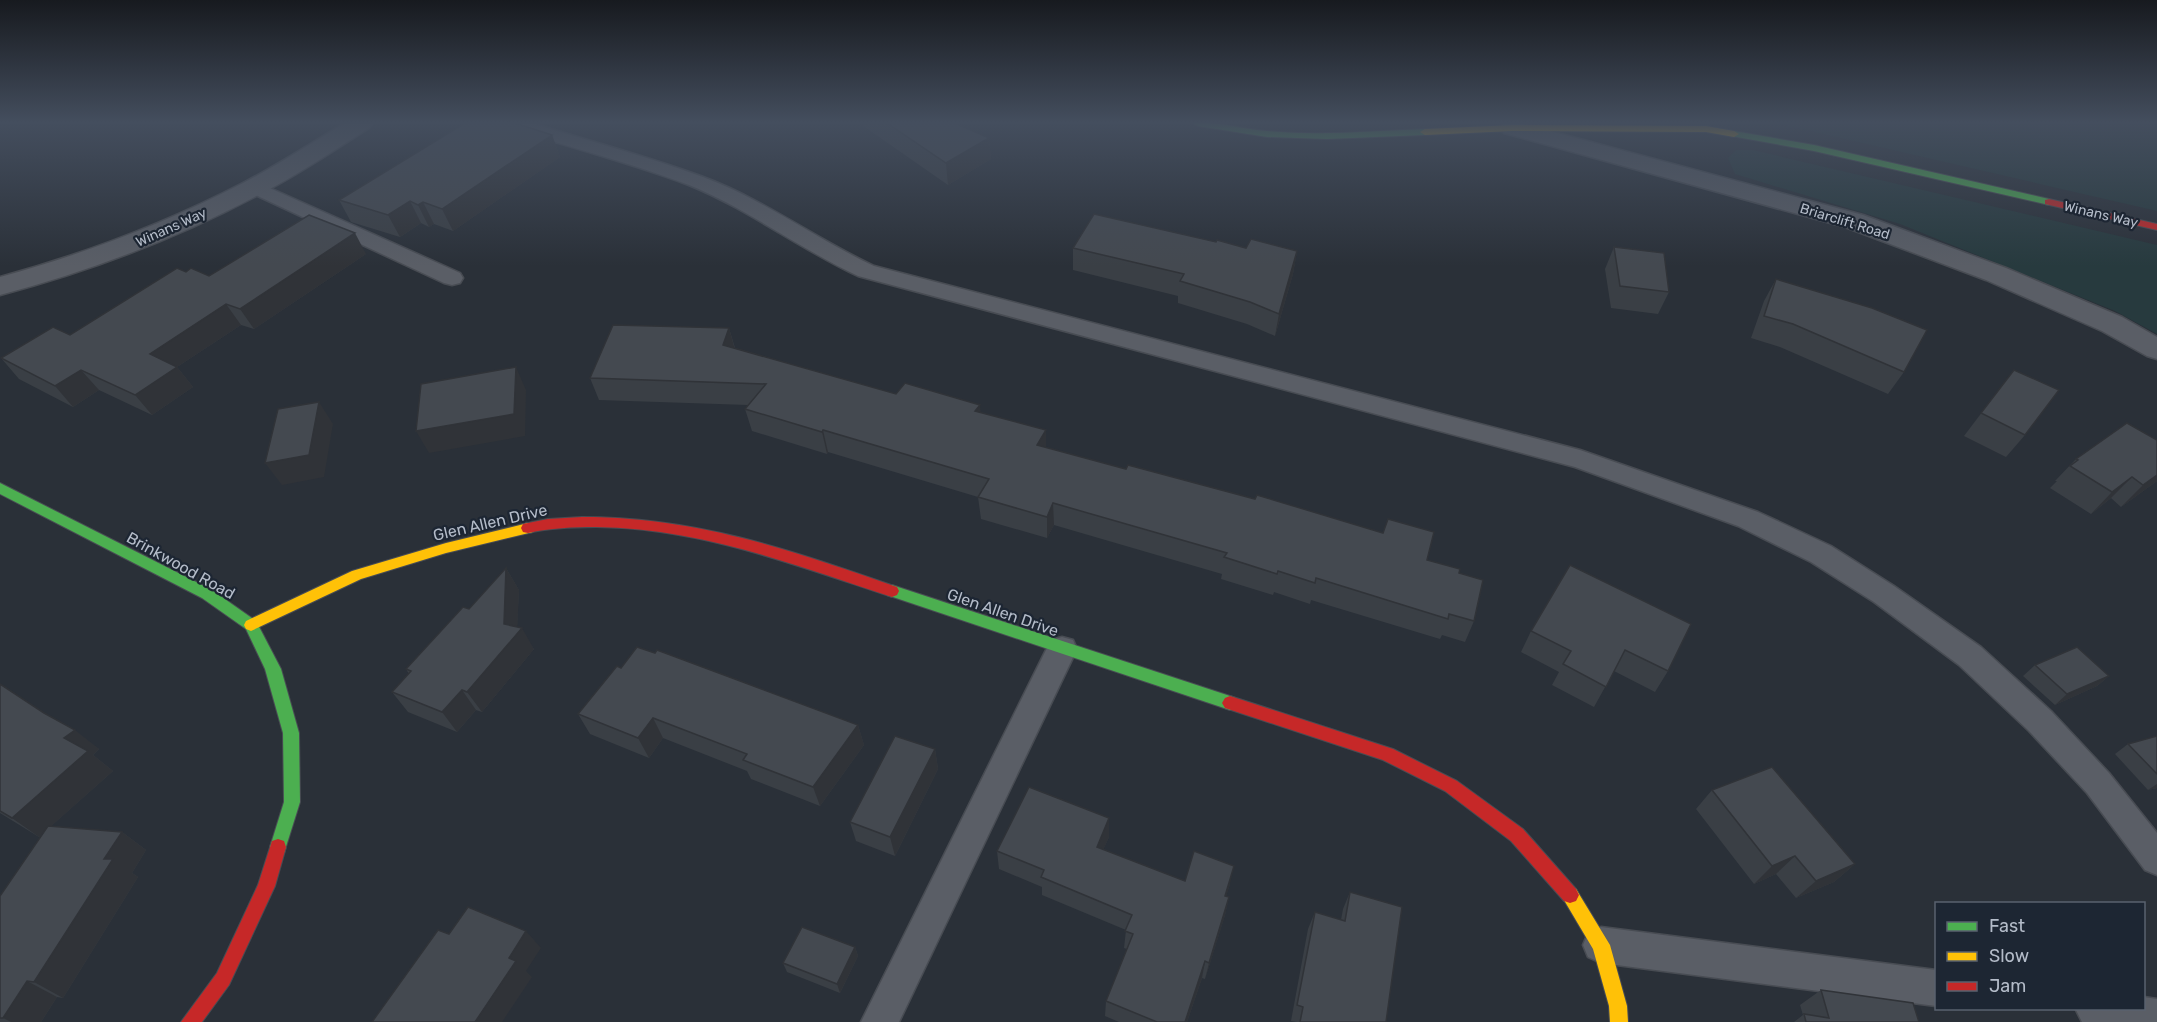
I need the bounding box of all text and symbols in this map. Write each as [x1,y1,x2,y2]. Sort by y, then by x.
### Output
street label: Winans Way [2062,198,2140,231]
street label: Briarclift Road [1798,200,1892,243]
street label: Winans Way [133,204,210,251]
street label: Glen Allen Drive [431,500,549,545]
street label: Brinkwood Road [123,528,238,603]
street label: Glen Allen Drive [945,585,1061,640]
legend [1935,902,2145,1010]
text: Fast [1989,915,2025,937]
text: Slow [1989,945,2029,967]
text: Jam [1989,975,2026,997]

